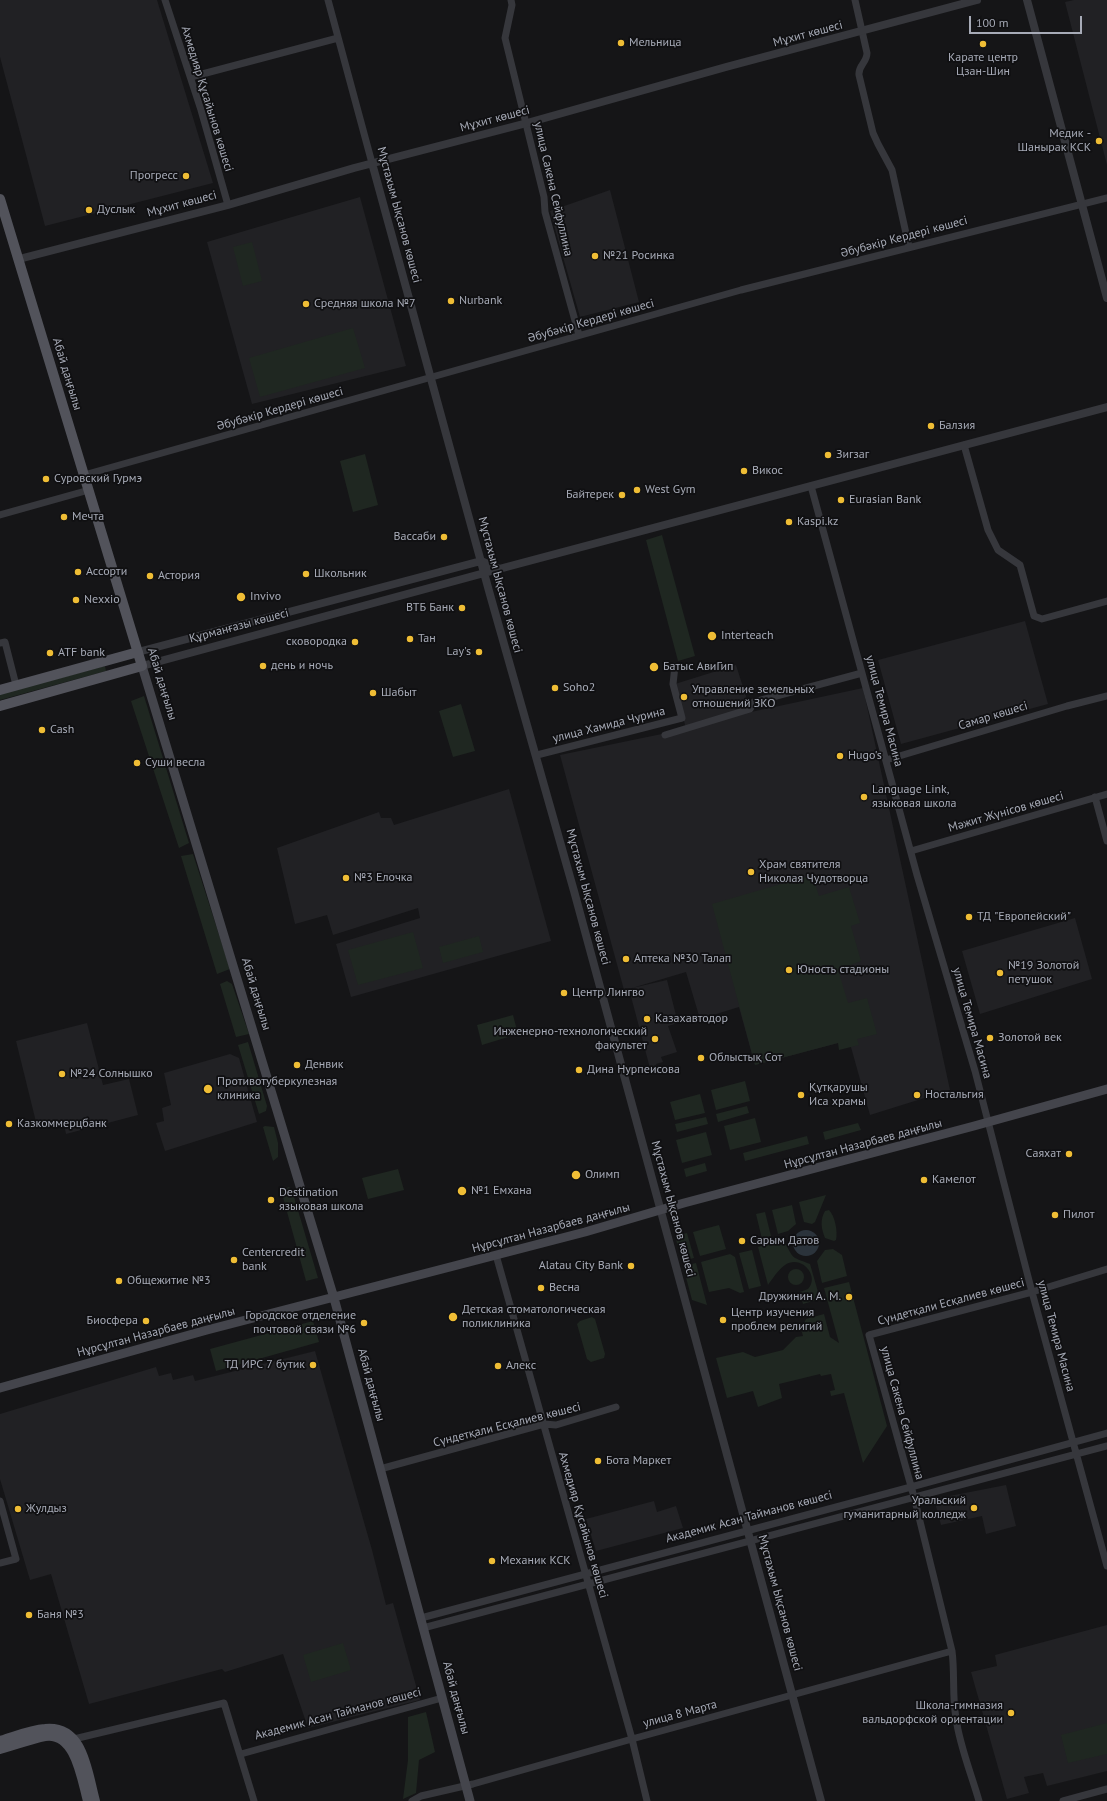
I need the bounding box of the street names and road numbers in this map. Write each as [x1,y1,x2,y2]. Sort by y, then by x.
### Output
street label: Мұхит көшесі [772,18,844,50]
street label: Ахмедияр Құсайынов көшесі [178,24,236,174]
street label: Мұхит көшесі [459,103,531,135]
street label: улица Сакена Сейфуллина [531,120,575,258]
street label: Мұстахым Ықсанов көшесі [374,145,424,285]
street label: Мұхит көшесі [146,188,218,220]
street label: Әбубәкір Кердері көшесі [839,213,969,261]
street label: Әбубәкір Кердері көшесі [526,296,656,346]
street label: Абай даңғылы [49,336,85,412]
street label: Әбубәкір Кердері көшесі [215,384,345,434]
street label: Мұстахым Ықсанов көшесі [475,515,525,655]
street label: Құрманғазы көшесі [188,606,290,646]
street label: Абай даңғылы [144,646,180,722]
street label: улица Темира Масина [862,654,906,768]
street label: Самар көшесі [957,699,1029,733]
street label: улица Хамида Чурина [551,704,667,746]
street label: Мәжит Жүнісов көшесі [947,789,1065,835]
street label: Мұстахым Ықсанов көшесі [563,827,613,967]
street label: Абай даңғылы [238,956,274,1032]
street label: улица Темира Масина [949,966,995,1080]
street label: Нұрсұлтан Назарбаев даңғылы [782,1116,944,1172]
street label: Мұстахым Ықсанов көшесі [648,1139,698,1279]
street label: Нұрсұлтан Назарбаев даңғылы [470,1200,632,1256]
street label: Сүндетқали Есқалиев көшесі [876,1275,1026,1329]
street label: улица Темира Масина [1034,1279,1078,1393]
street label: Нұрсұлтан Назарбаев даңғылы [75,1304,237,1360]
street label: улица Сакена Сейфуллина [877,1345,927,1481]
street label: Абай даңғылы [354,1347,388,1423]
street label: Сүндетқали Есқалиев көшесі [432,1400,582,1450]
street label: Ахмедияр Құсайынов көшесі [555,1450,611,1600]
street label: Академик Асан Тайманов көшесі [664,1488,834,1546]
street label: Мұстахым Ықсанов көшесі [755,1533,805,1673]
street label: Абай даңғылы [439,1660,473,1736]
street label: Академик Асан Тайманов көшесі [253,1685,423,1743]
street label: улица 8 Марта [641,1697,719,1731]

